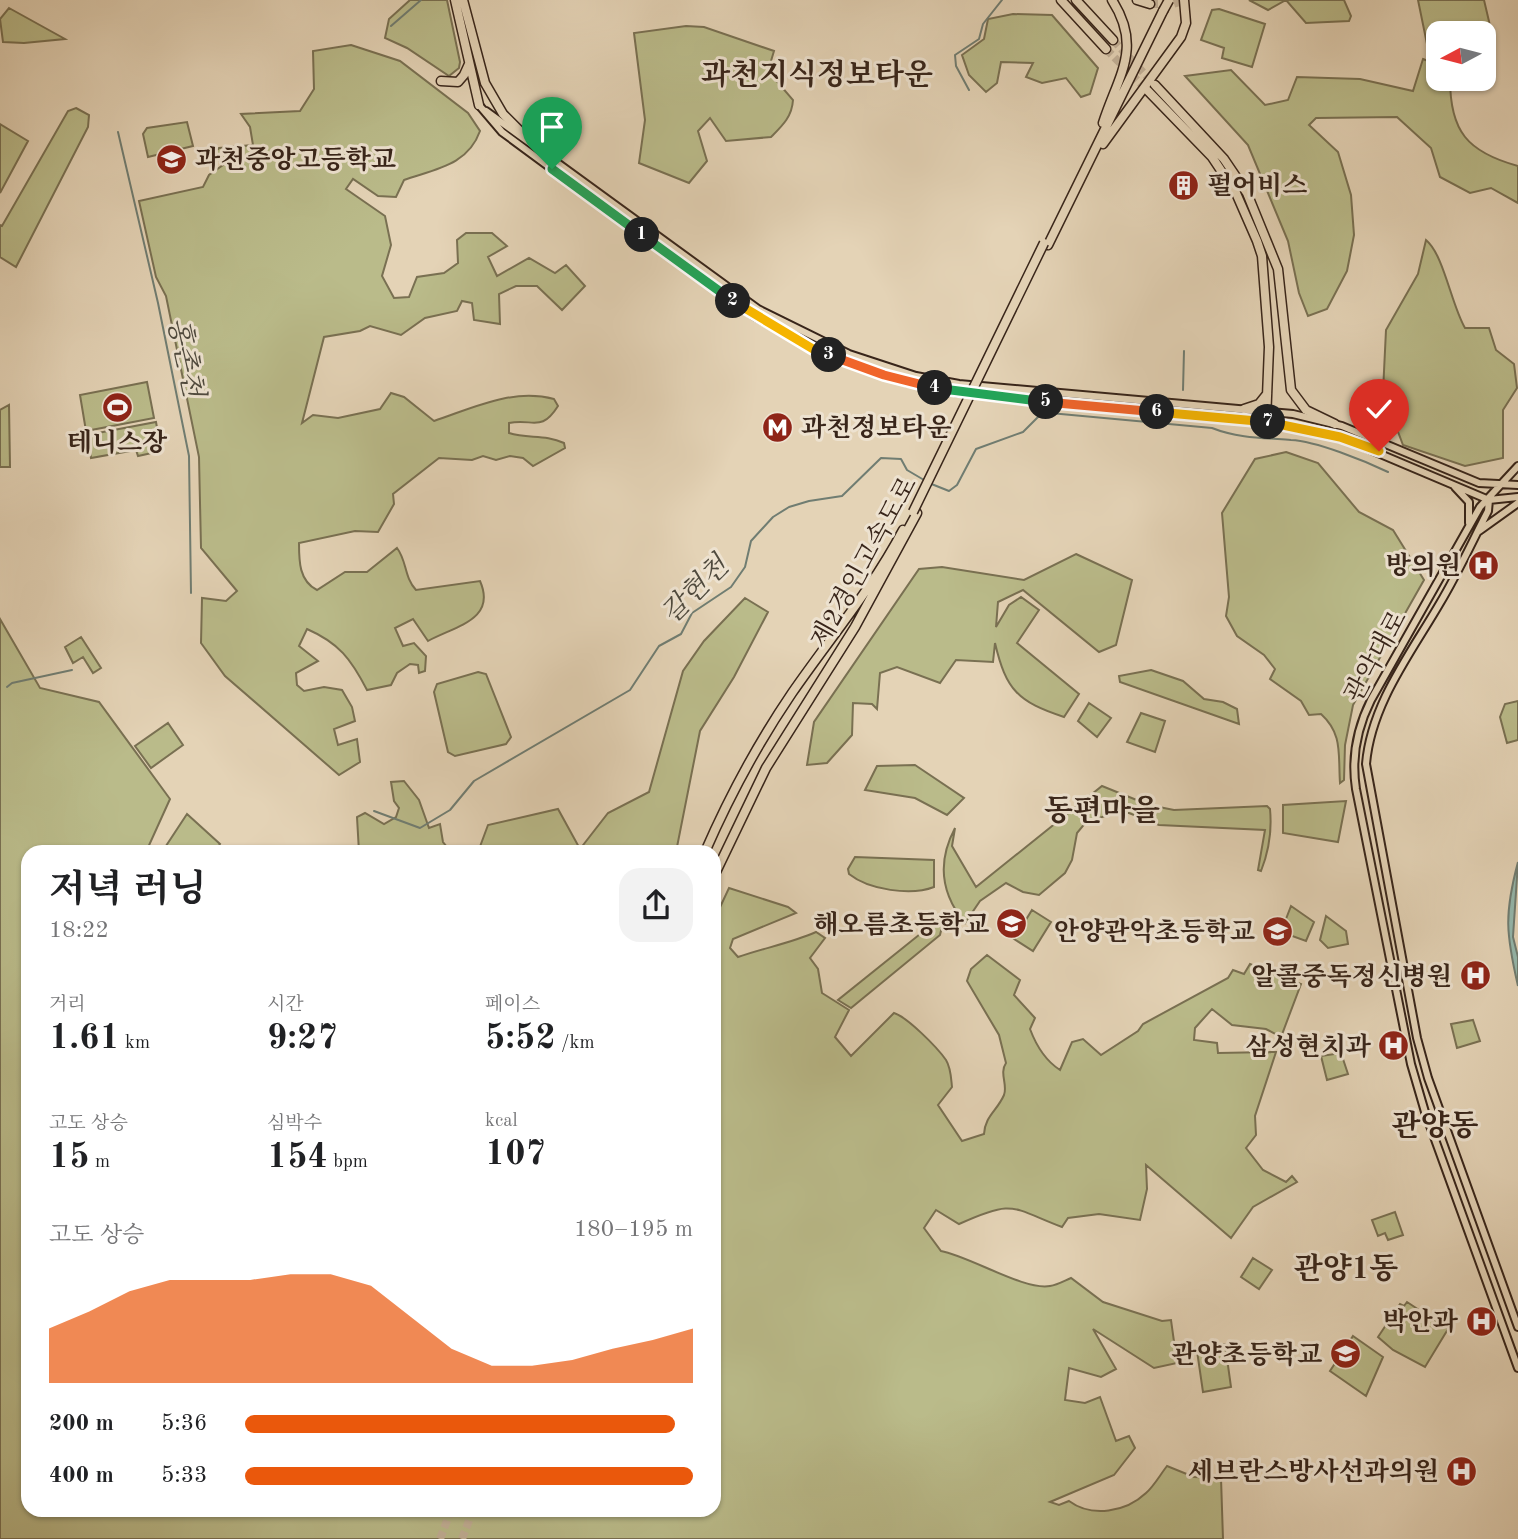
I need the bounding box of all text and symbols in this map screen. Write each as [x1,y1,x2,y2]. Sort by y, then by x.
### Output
north arrow [1426,21,1496,91]
map controls [1426,21,1496,91]
district label: 과천지식정보타운 [701,58,933,91]
pin [522,97,582,169]
icon: arrive [533,108,571,146]
school or university icon: 과천중앙고등학교 [155,142,189,176]
place label: 과천중앙고등학교 [195,145,396,174]
building icon: 펄어비스 [1167,168,1201,202]
place label: 펄어비스 [1207,171,1307,200]
pin: 1 [624,218,660,252]
text: 1 [636,225,647,244]
pin: 2 [716,284,750,318]
text: 2 [727,291,738,310]
water label: 홍촌천 [162,314,210,402]
pin: 3 [812,338,846,372]
text: 3 [823,345,834,364]
pin: 4 [918,370,953,406]
text: 4 [929,378,940,397]
pin [1349,379,1409,451]
pin: 5 [1028,384,1064,420]
sports icon: 테니스장 [100,390,134,424]
icon: check [1360,390,1398,428]
text: 5 [1040,392,1051,411]
pin: 6 [1140,394,1174,430]
text: 6 [1151,402,1162,421]
pin: 7 [1250,404,1286,440]
metro station icon: 과천정보타운 [761,410,795,444]
text: 7 [1262,412,1273,431]
place label: 과천정보타운 [801,413,952,442]
place label: 테니스장 [67,428,168,457]
street label: 제2경인고속도로 [805,472,922,653]
hospital icon: 방의원 [1467,548,1501,582]
water label: 갈현천 [655,549,736,630]
place label: 방의원 [1386,551,1461,580]
street label: 관악대로 [1339,606,1412,707]
district label: 동편마을 [1044,794,1160,827]
button: share [619,868,693,942]
text: 저녁 러닝 [49,872,206,910]
school or university icon: 해오름초등학교 [995,907,1029,941]
place label: 해오름초등학교 [813,910,989,939]
school or university icon: 안양관악초등학교 [1261,914,1295,948]
place label: 안양관악초등학교 [1054,917,1255,946]
text: 18:22 [49,919,109,942]
hospital icon: 알콜중독정신병원 [1458,959,1492,993]
place label: 알콜중독정신병원 [1251,962,1452,991]
text: 거리 [49,996,86,1015]
text: 시간 [267,996,304,1015]
text: 페이스 [485,996,540,1015]
text: 1.61 [49,1021,120,1056]
text: 9:27 [267,1021,338,1056]
text: 5:52 [485,1021,556,1056]
hospital icon: 삼성현치과 [1377,1029,1411,1063]
place label: 삼성현치과 [1245,1032,1372,1061]
text: km [120,1034,150,1053]
text: /km [556,1034,595,1053]
district label: 관양동 [1392,1109,1478,1142]
text: kcal [485,1112,518,1131]
text: 고도 상승 [49,1115,128,1134]
text: 심박수 [267,1115,322,1134]
text: 107 [485,1137,546,1172]
text: 15 [49,1140,90,1175]
text: 154 [267,1140,328,1175]
text: m [90,1153,110,1172]
text: bpm [328,1153,368,1172]
text: 180–195 m [574,1218,693,1241]
text: 고도 상승 [49,1224,144,1247]
district label: 관양1동 [1294,1252,1398,1285]
hospital icon: 박안과 [1464,1304,1498,1338]
place label: 박안과 [1383,1307,1459,1336]
school or university icon: 관양초등학교 [1328,1337,1362,1371]
place label: 관양초등학교 [1171,1340,1322,1369]
text: 200 m [49,1412,114,1435]
text: 5:36 [161,1412,207,1435]
hospital icon: 세브란스방사선과의원 [1445,1454,1479,1488]
place label: 세브란스방사선과의원 [1188,1457,1439,1486]
text: 400 m [49,1464,114,1487]
text: 5:33 [161,1464,207,1487]

